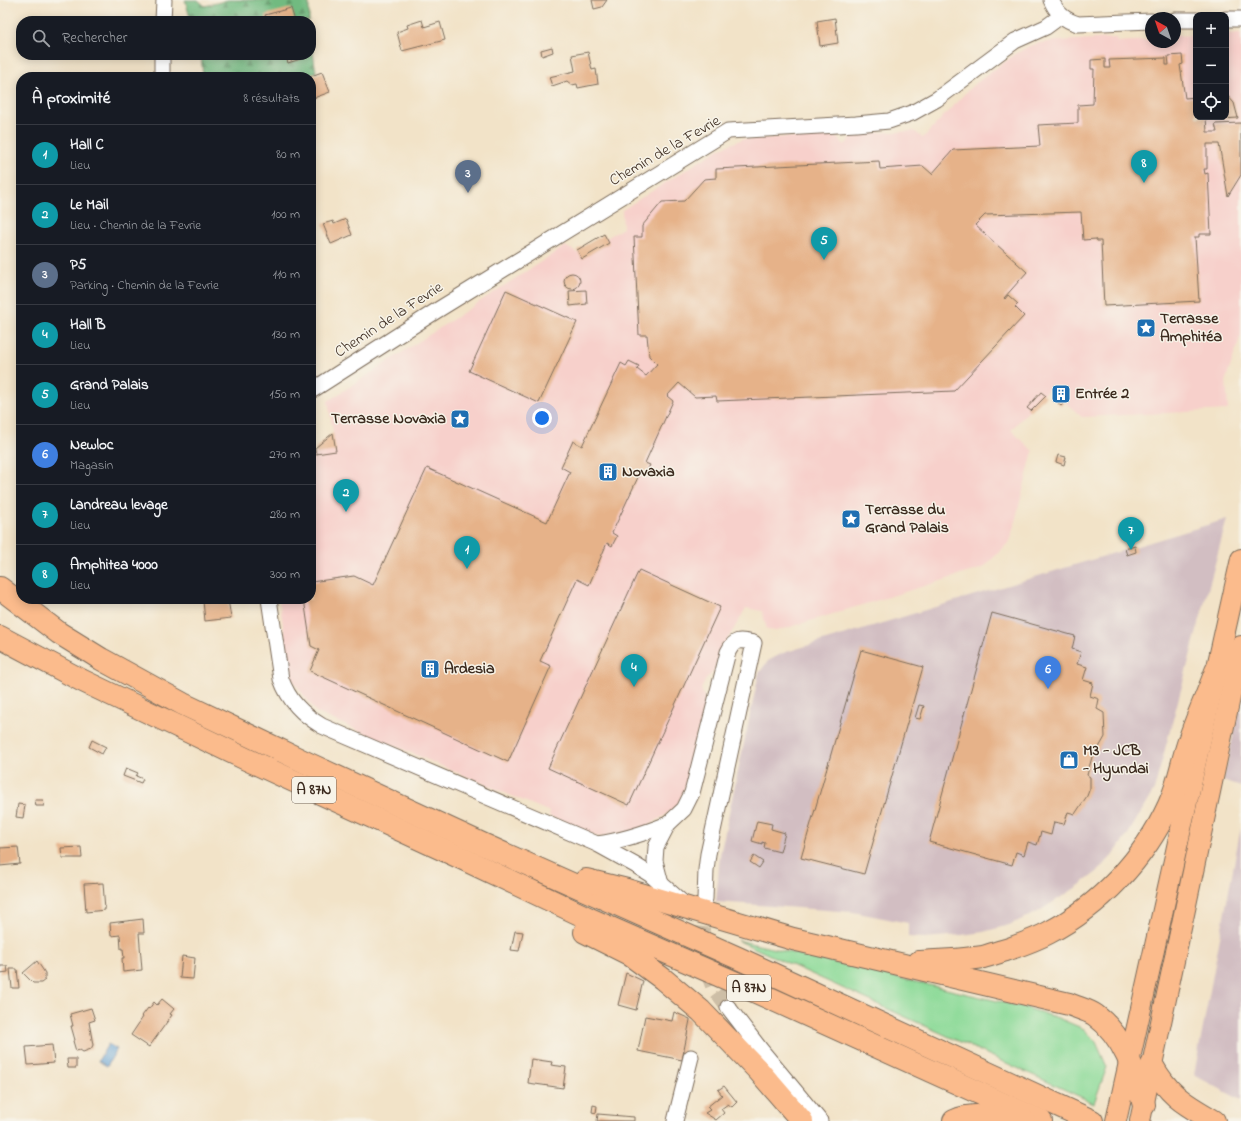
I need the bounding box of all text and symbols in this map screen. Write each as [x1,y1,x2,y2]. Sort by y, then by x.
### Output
north arrow [1145,12,1181,48]
map controls [1193,12,1229,120]
button: + [1193,12,1229,48]
search box [16,16,316,60]
icon: search [30,27,52,49]
text: Rechercher [62,27,127,49]
button: − [1193,48,1229,84]
button: locate [1193,84,1229,120]
text: À proximité [32,86,110,111]
text: 8 résultats [243,89,300,108]
street label: Chemin de la Fevrie [605,109,726,193]
text: Hall C [70,134,104,156]
text: 1 [43,145,47,164]
text: 80 m [276,145,300,164]
pin: 8 [1131,150,1157,183]
text: Lieu [70,156,90,175]
pin: 3 [455,160,481,193]
text: Le Mail [70,194,108,216]
text: 2 [42,205,48,224]
text: 100 m [271,205,300,224]
text: Lieu · Chemin de la Fevrie [70,216,201,235]
pin: 5 [811,227,837,260]
text: P5 [70,254,86,276]
text: 3 [42,265,48,284]
text: 110 m [273,265,300,284]
street label: Chemin de la Fevrie [330,275,449,364]
text: Parking · Chemin de la Fevrie [70,276,219,295]
place label: Terrasse Amphitéa [1160,307,1223,349]
text: Hall B [70,314,106,336]
place icon: Terrasse Amphitéa [1135,317,1157,339]
text: 4 [42,325,48,344]
text: 130 m [272,325,300,344]
text: Lieu [70,336,90,355]
text: Grand Palais [70,374,149,396]
place label: Entrée 2 [1075,382,1129,406]
building icon: Entrée 2 [1050,383,1072,405]
text: 5 [41,385,49,404]
text: 150 m [269,385,300,404]
text: Lieu [70,396,90,415]
place label: Terrasse Novaxia [331,407,446,431]
place icon: Terrasse Novaxia [449,408,471,430]
your location [532,408,552,428]
text: Newloc [70,434,113,456]
text: 6 [42,445,48,464]
text: 270 m [269,445,300,464]
text: Magasin [70,456,113,475]
place label: Novaxia [622,460,675,484]
building icon: Novaxia [597,461,619,483]
pin: 2 [333,479,359,512]
text: Landreau levage [70,494,168,516]
place label: Terrasse du Grand Palais [865,498,949,540]
text: 7 [42,505,48,524]
text: 280 m [270,505,300,524]
place icon: Terrasse du Grand Palais [840,508,862,530]
text: Lieu [70,516,90,535]
pin: 7 [1118,517,1144,550]
pin: 1 [454,536,480,569]
text: Amphitea 4000 [70,554,158,576]
text: 8 [43,565,47,584]
text: 300 m [270,565,300,584]
text: Lieu [70,576,90,595]
pin: 4 [621,654,647,687]
pin: 6 [1035,656,1061,689]
place label: Ardesia [444,657,495,681]
building icon: Ardesia [419,658,441,680]
place label: M3 - JCB - Hyundai [1082,739,1149,782]
shop icon: M3 - JCB - Hyundai [1058,749,1080,771]
road number: A 87N [292,777,336,803]
road number: A 87N [727,975,771,1001]

